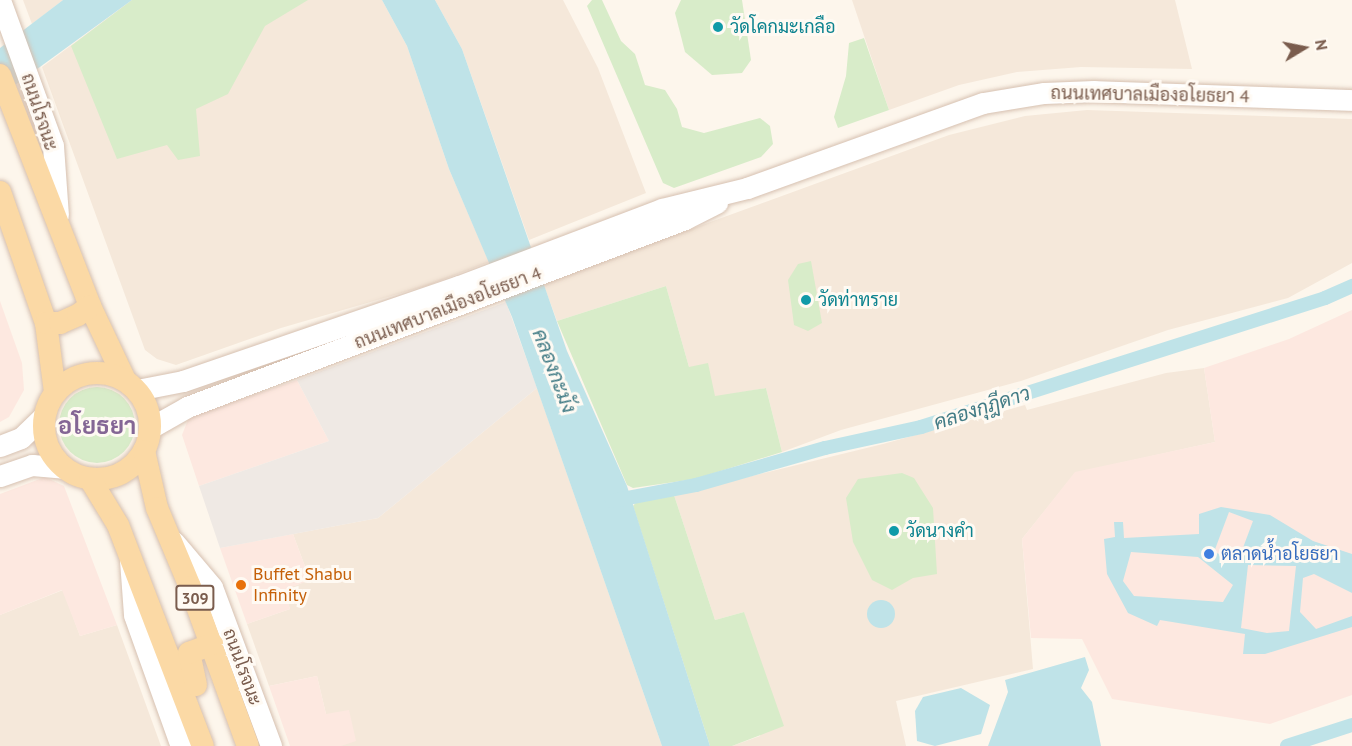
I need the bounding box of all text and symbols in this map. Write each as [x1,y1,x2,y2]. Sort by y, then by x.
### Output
place label: วัดโคกมะเกลือ [730,16,836,38]
north arrow [1274,18,1334,78]
marker: วัดโคกมะเกลือ [711,20,725,34]
text: N [1311,38,1332,52]
street label: ถนนโรจนะ [16,71,62,153]
street label: ถนนเทศบาลเมืองอโยธยา 4 [1050,82,1250,108]
street label: ถนนเทศบาลเมืองอโยธยา 4 [351,262,545,354]
place label: วัดท่าทราย [818,289,898,311]
marker: วัดท่าทราย [799,293,813,307]
water label: คลองกะมัง [527,326,581,416]
water label: คลองกุฎีดาว [931,381,1033,435]
district label: อโยธยา [58,412,136,440]
place label: วัดนางคำ [906,520,974,542]
marker: วัดนางคำ [887,524,901,538]
place label: ตลาดน้ำอโยธยา [1221,543,1338,565]
marker: ตลาดน้ำอโยธยา [1202,547,1216,561]
place label: Buffet Shabu Infinity [253,564,352,606]
marker: Buffet Shabu Infinity [234,578,248,592]
road number: 309 [174,585,216,611]
street label: ถนนโรจนะ [218,626,266,708]

